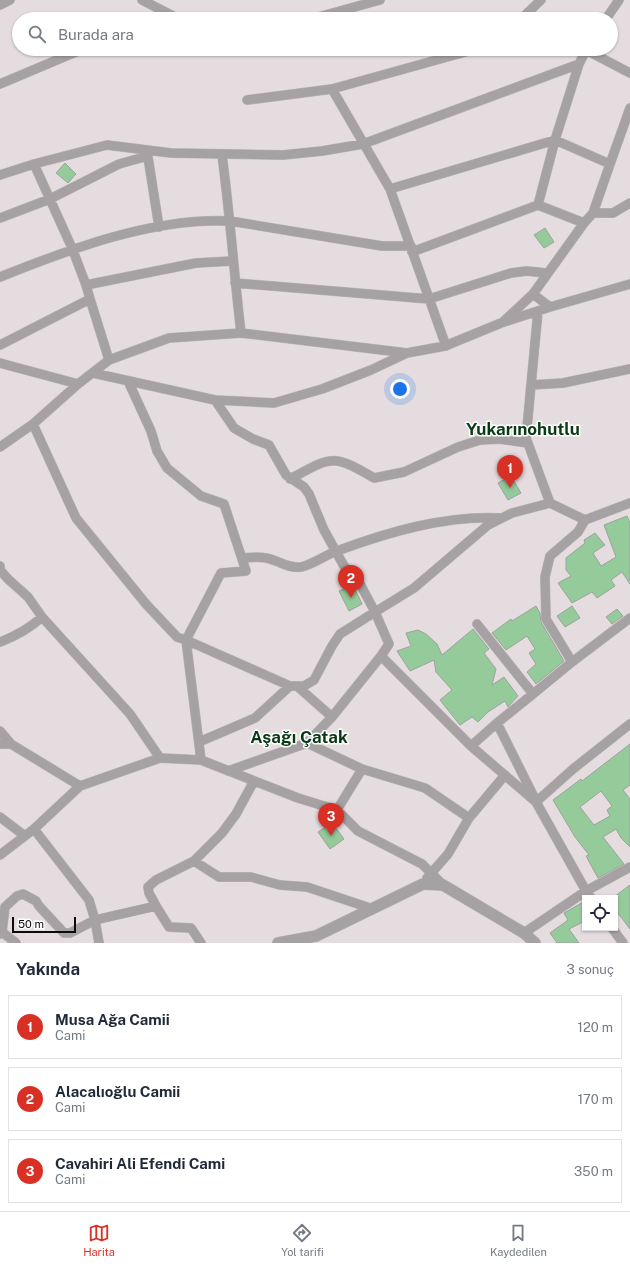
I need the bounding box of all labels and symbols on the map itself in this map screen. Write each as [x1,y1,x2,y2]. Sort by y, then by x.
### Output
your location [390,379,410,399]
district label: Yukarınohutlu [466,419,580,439]
pin: 1 [497,455,523,488]
pin: 2 [338,565,364,598]
district label: Aşağı Çatak [250,727,348,747]
pin: 3 [318,803,344,836]
scale bar [12,915,76,934]

